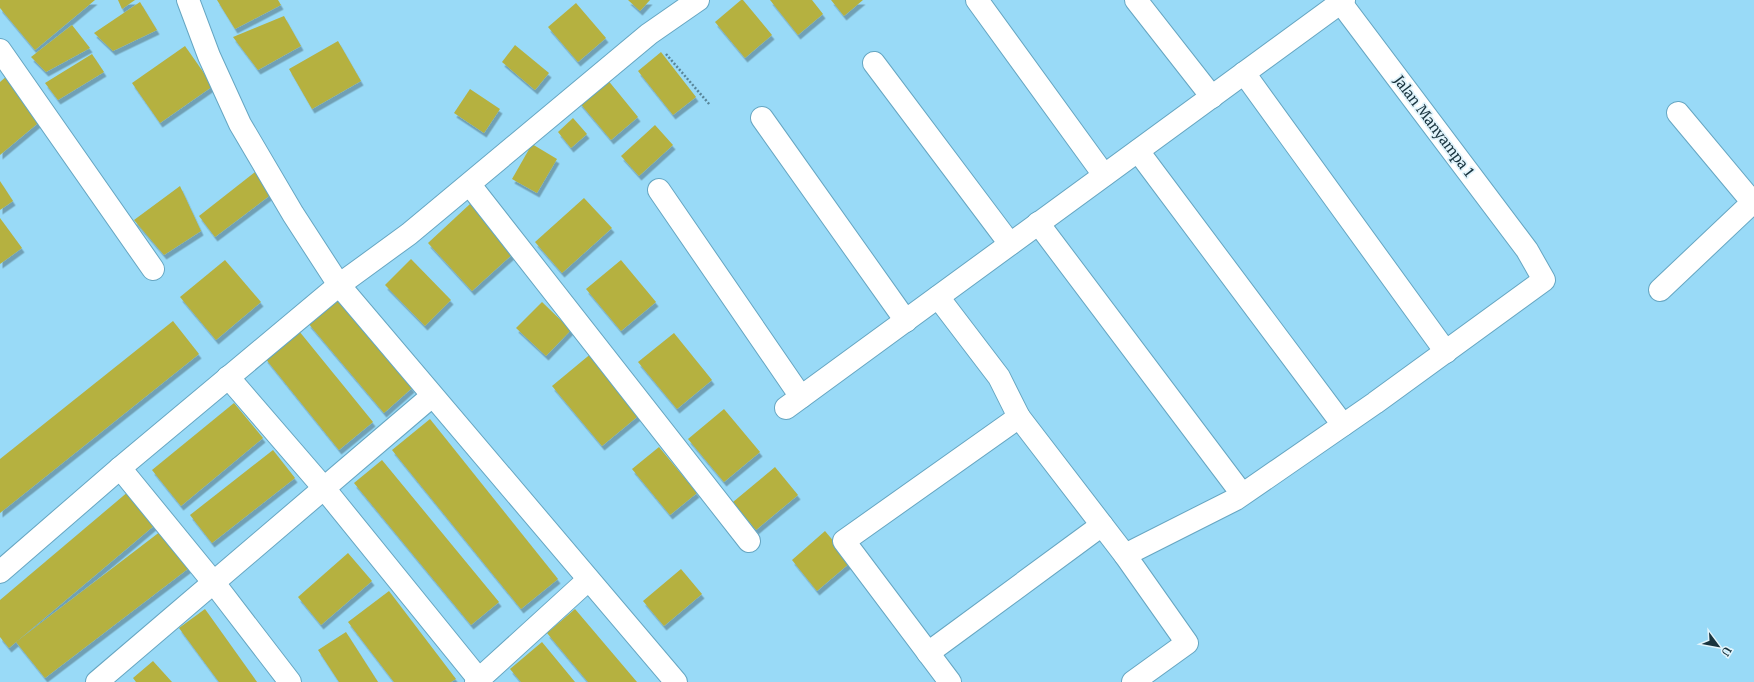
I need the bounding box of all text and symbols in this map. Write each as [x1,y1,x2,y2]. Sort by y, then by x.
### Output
street label: Jalan Manyampa 1 [1389,71,1478,180]
north arrow [1698,626,1738,666]
text: U [1718,644,1735,659]

